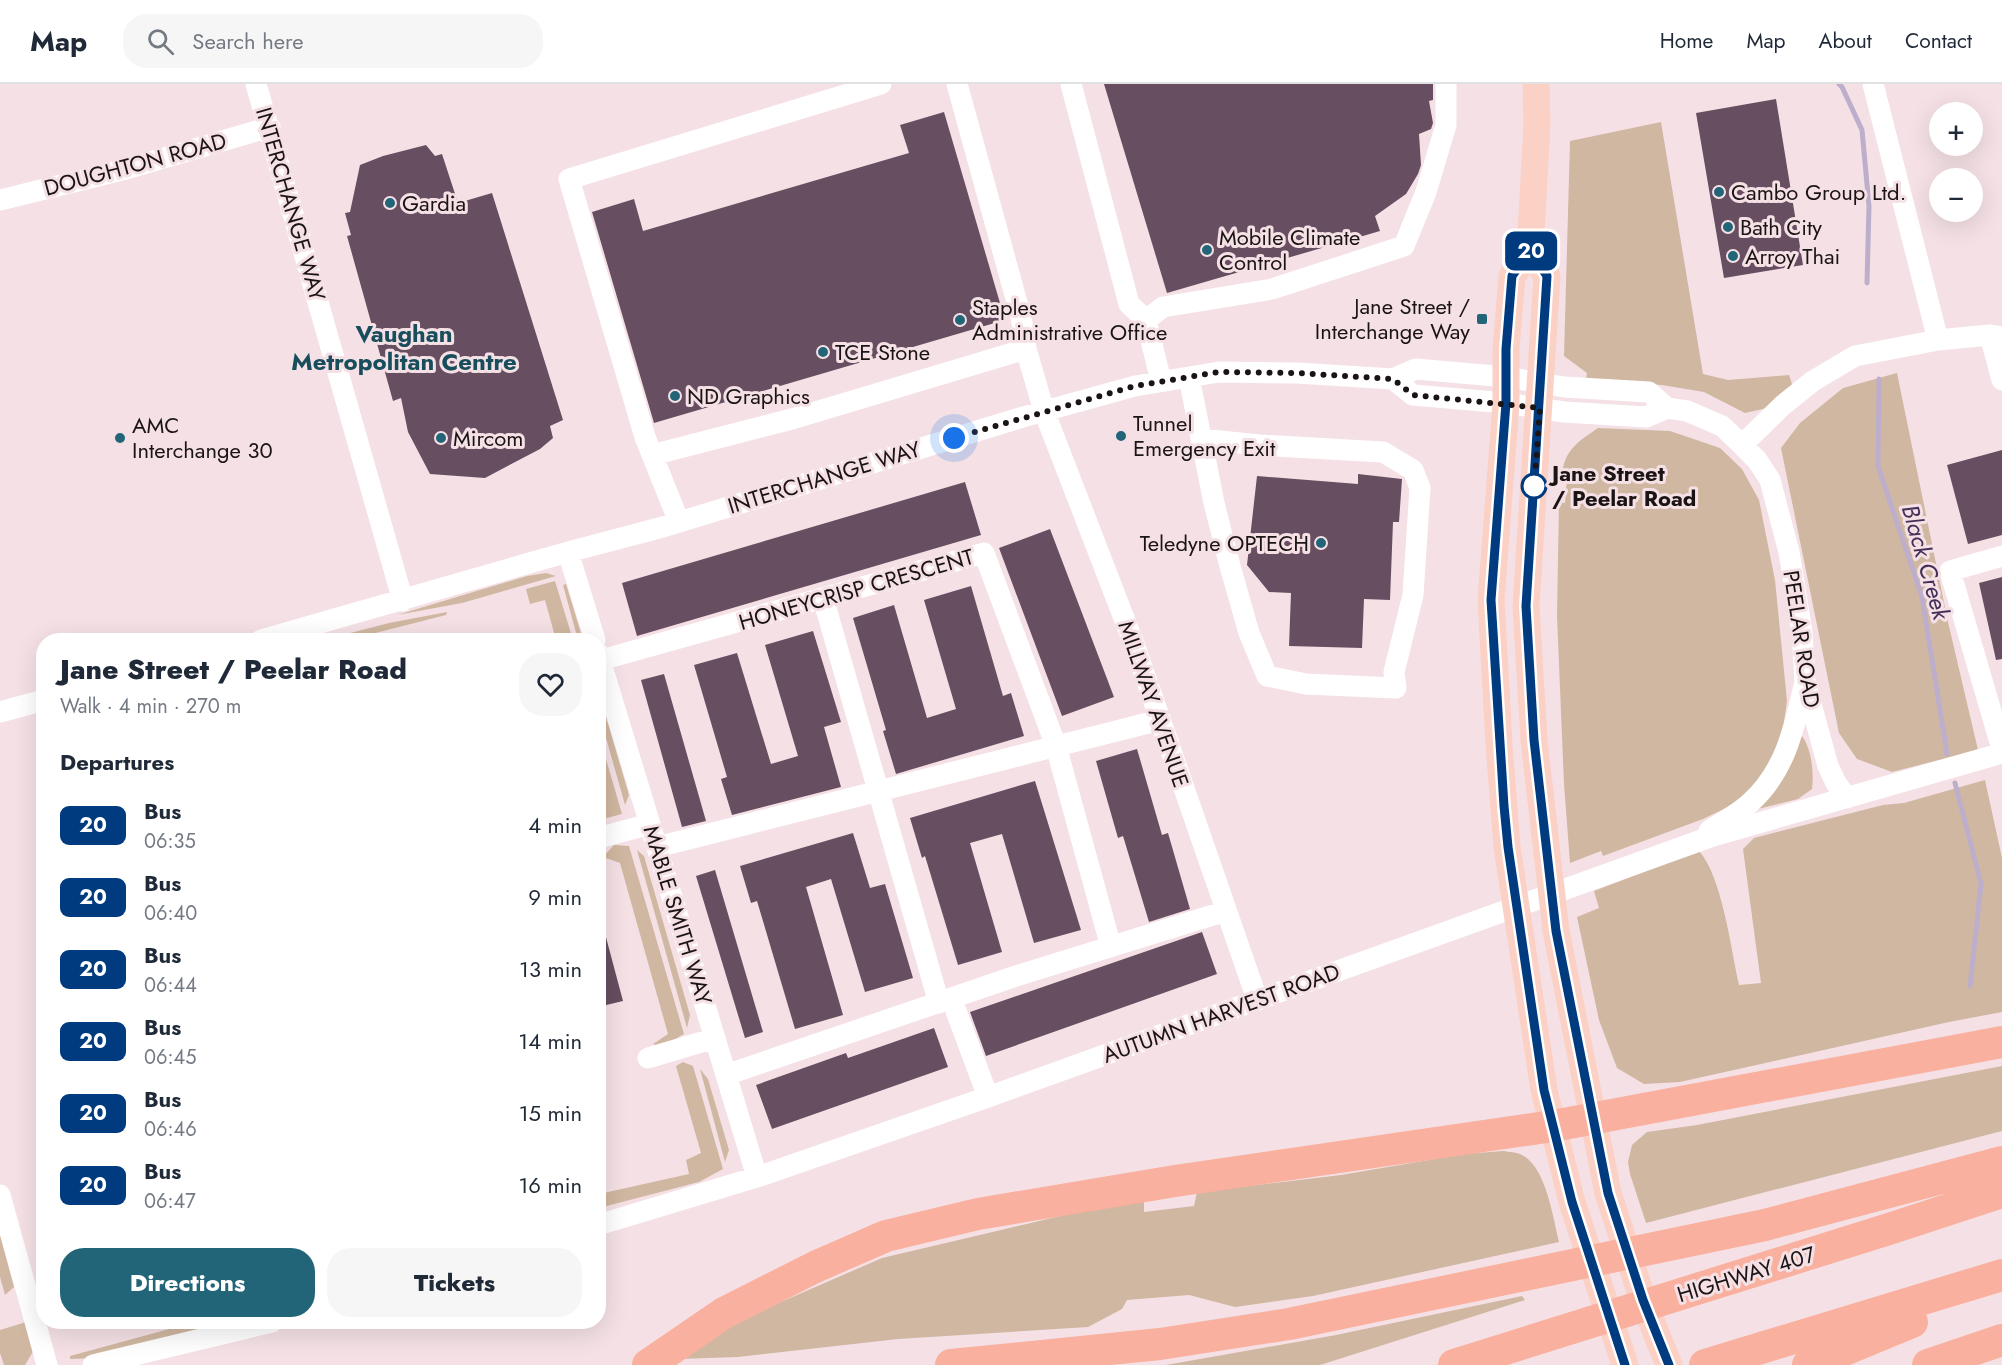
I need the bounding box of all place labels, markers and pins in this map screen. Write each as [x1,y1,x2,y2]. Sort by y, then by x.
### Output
place label: Cambo Group Ltd. [1731,176,1906,208]
marker: Cambo Group Ltd. [1712,185,1726,199]
place label: Gardia [402,187,466,219]
marker: Gardia [383,196,397,210]
place label: Bath City [1740,211,1822,243]
marker: Bath City [1721,220,1735,234]
place label: Mobile Climate Control [1219,221,1360,278]
place label: Arroy Thai [1745,240,1840,272]
marker: Mobile Climate Control [1200,243,1214,257]
marker: Arroy Thai [1726,249,1740,263]
place label: Jane Street / Interchange Way [1315,290,1470,347]
place label: Staples Administrative Office [972,291,1167,348]
marker: Jane Street / Interchange Way [1475,312,1489,326]
marker: Staples Administrative Office [953,313,967,327]
place label: TCE Stone [835,336,930,368]
marker: TCE Stone [816,345,830,359]
place label: ND Graphics [687,380,810,412]
marker: ND Graphics [668,389,682,403]
place label: Tunnel Emergency Exit [1133,407,1276,464]
place label: AMC Interchange 30 [132,409,273,466]
place label: Mircom [453,422,523,454]
marker: Tunnel Emergency Exit [1114,429,1128,443]
marker: AMC Interchange 30 [113,431,127,445]
marker: Mircom [434,431,448,445]
place label: Jane Street / Peelar Road [1548,457,1696,514]
marker: Jane Street / Peelar Road [1521,473,1547,499]
place label: Teledyne OPTECH [1140,527,1309,559]
marker: Teledyne OPTECH [1314,536,1328,550]

